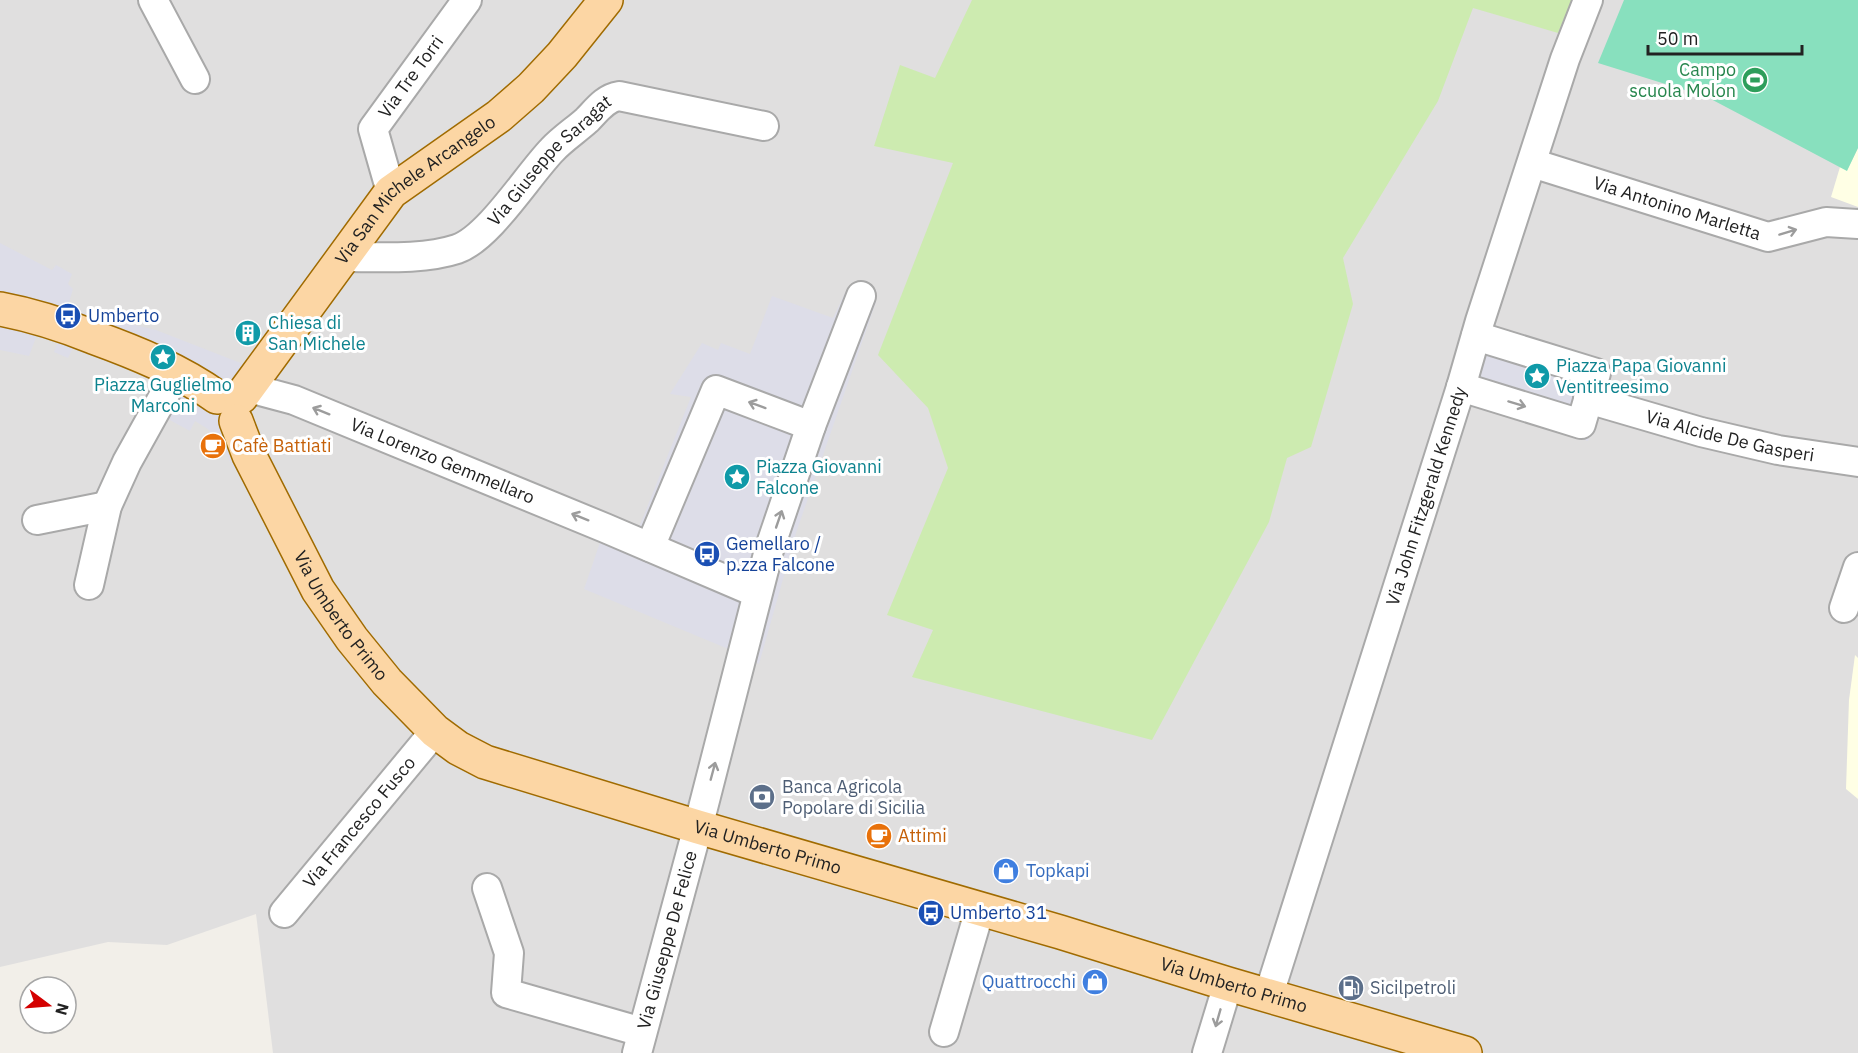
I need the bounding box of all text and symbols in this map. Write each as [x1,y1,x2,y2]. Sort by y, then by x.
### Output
scale bar [1648,18,1802,56]
text: 50 m [1657,27,1699,50]
street label: Via Tre Torri [373,31,448,122]
place label: Campo scuola Molon [1629,58,1736,102]
sports icon: Campo scuola Molon [1740,65,1770,95]
street label: Via Giuseppe Saragat [482,89,616,231]
street label: Via San Michele Arcangelo [330,110,500,269]
street label: Via Antonino Marletta [1590,171,1764,245]
one-way arrow [1778,226,1797,237]
bus stop icon: Umberto [53,301,83,331]
place label: Umberto [88,304,159,327]
place label: Chiesa di San Michele [268,311,366,355]
building icon: Chiesa di San Michele [233,318,263,348]
place icon: Piazza Guglielmo Marconi [148,342,178,372]
place label: Piazza Papa Giovanni Ventitreesimo [1556,354,1726,398]
place icon: Piazza Papa Giovanni Ventitreesimo [1522,361,1552,391]
place label: Piazza Guglielmo Marconi [94,373,232,417]
street label: Via John Fitzgerald Kennedy [1381,384,1471,608]
one-way arrow [748,399,766,410]
one-way arrow [1507,399,1526,410]
one-way arrow [313,405,331,416]
street label: Via Alcide De Gasperi [1643,405,1816,466]
street label: Via Lorenzo Gemmellaro [347,412,538,509]
cafe icon: Cafè Battiati [198,431,228,461]
place label: Cafè Battiati [232,434,331,457]
place label: Piazza Giovanni Falcone [756,455,882,499]
place icon: Piazza Giovanni Falcone [722,462,752,492]
one-way arrow [775,510,786,529]
one-way arrow [571,511,589,522]
place label: Gemellaro / p.zza Falcone [726,532,835,576]
bus stop icon: Gemellaro / p.zza Falcone [692,539,722,569]
street label: Via Umberto Primo [289,547,393,685]
street label: Via Francesco Fusco [298,751,420,892]
one-way arrow [707,761,719,780]
place label: Banca Agricola Popolare di Sicilia [782,775,925,819]
bank icon: Banca Agricola Popolare di Sicilia [747,782,777,812]
street label: Via Umberto Primo [691,814,844,879]
cafe icon: Attimi [864,821,894,851]
place label: Attimi [898,824,947,847]
street label: Via Giuseppe De Felice [632,848,702,1032]
shop icon: Topkapi [991,856,1021,886]
place label: Topkapi [1026,859,1090,882]
bus stop icon: Umberto 31 [916,898,946,928]
place label: Umberto 31 [950,901,1047,924]
street label: Via Umberto Primo [1157,952,1310,1018]
shop icon: Quattrocchi [1080,967,1110,997]
place label: Quattrocchi [982,970,1076,993]
fuel station icon: Sicilpetroli [1336,973,1366,1003]
north arrow [18,975,78,1035]
place label: Sicilpetroli [1370,976,1456,999]
text: N [51,1001,74,1017]
one-way arrow [1212,1008,1223,1027]

